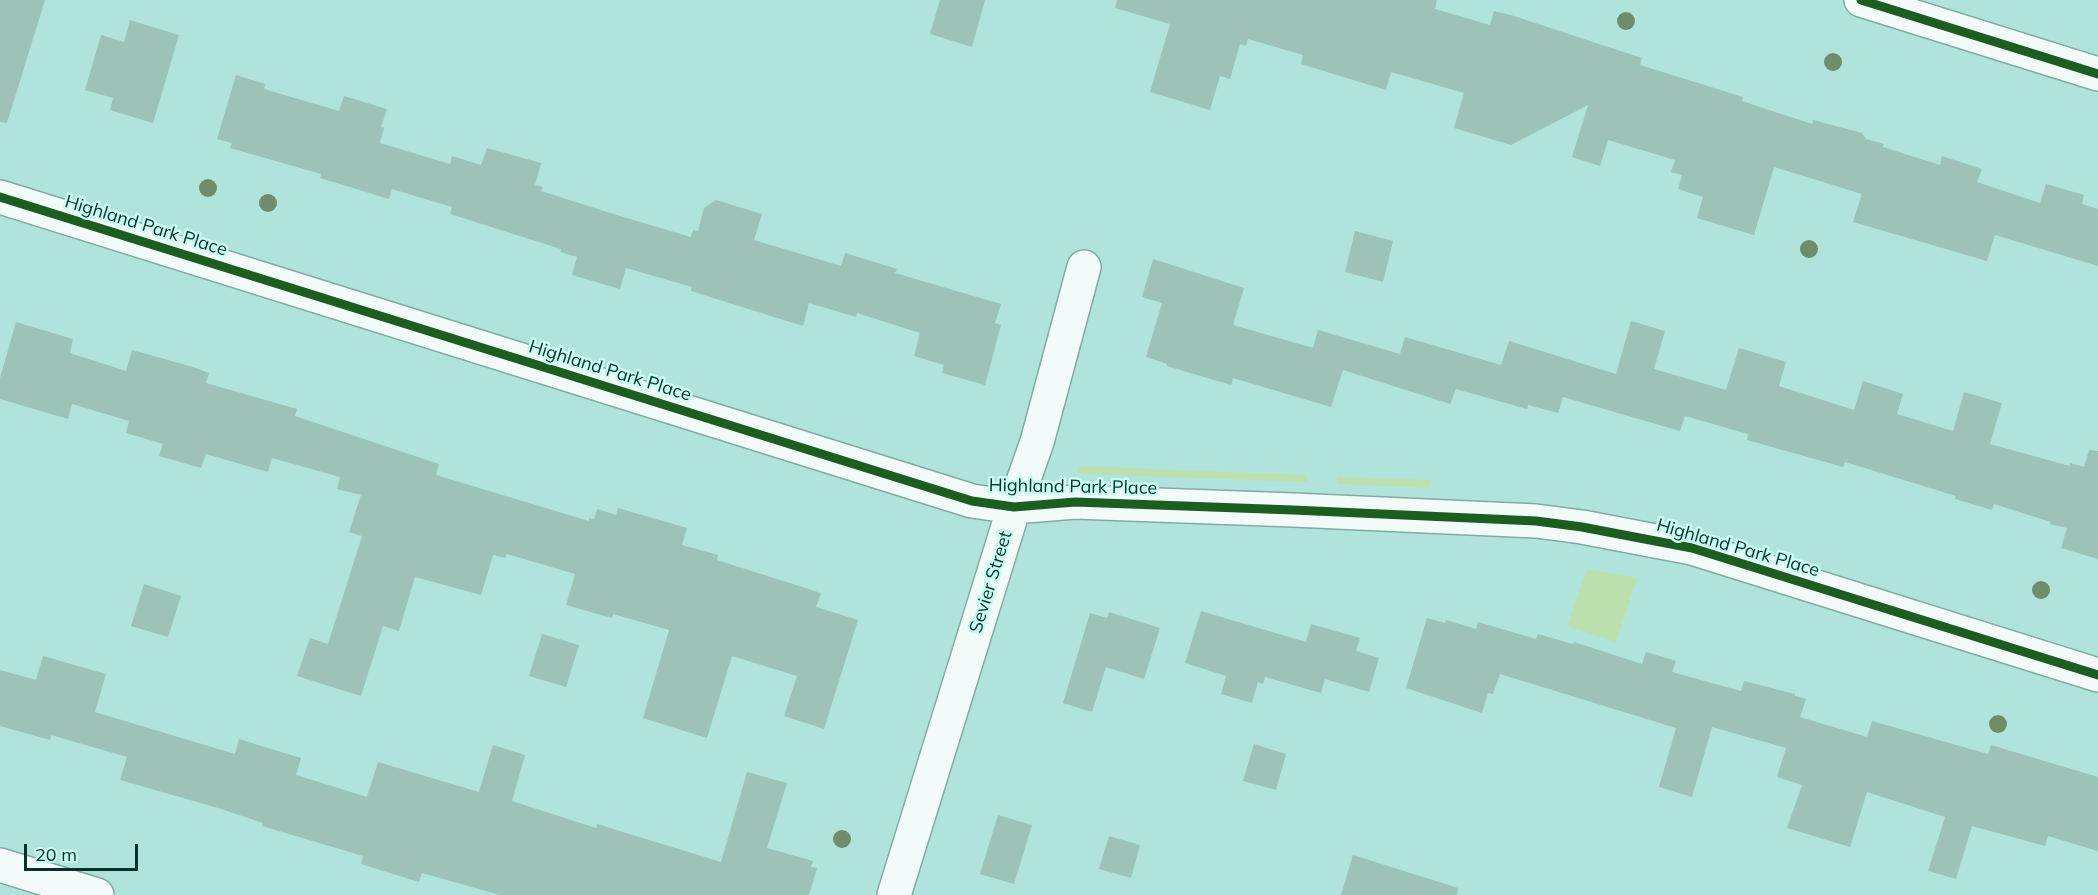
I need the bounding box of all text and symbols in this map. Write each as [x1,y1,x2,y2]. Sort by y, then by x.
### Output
street label: Highland Park Place [62,191,230,261]
street label: Highland Park Place [526,336,694,406]
street label: Highland Park Place [989,475,1157,499]
street label: Highland Park Place [1654,514,1822,582]
street label: Sevier Street [965,528,1017,636]
scale bar [27,832,141,870]
text: 20 m [35,843,77,866]

